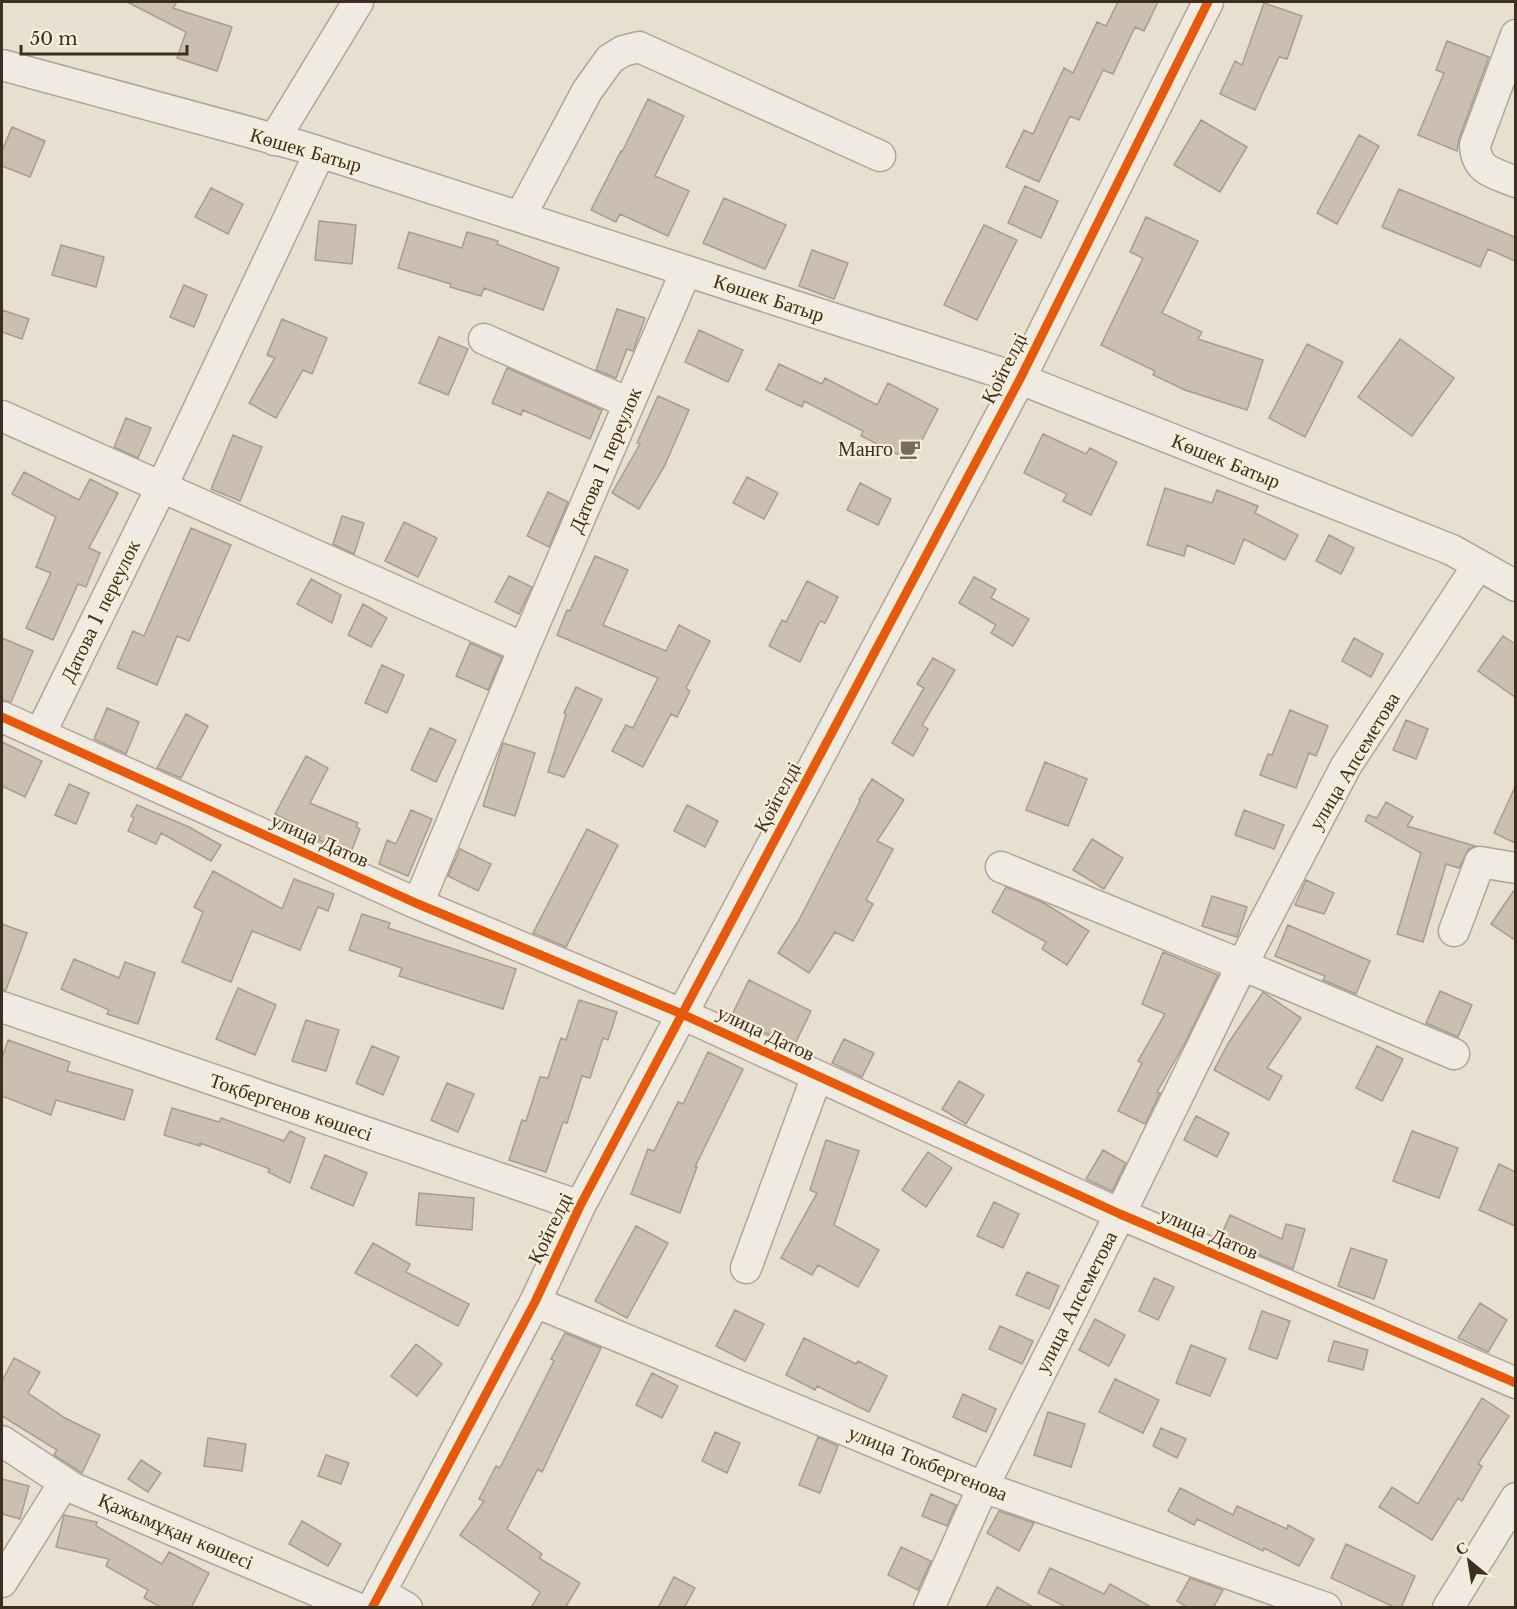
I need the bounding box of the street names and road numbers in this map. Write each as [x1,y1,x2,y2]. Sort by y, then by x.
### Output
street label: Көшек Батыр [247,123,365,177]
street label: Көшек Батыр [711,269,827,327]
street label: Қойгелді [976,328,1032,408]
street label: Датова 1 переулок [564,383,647,536]
street label: Көшек Батыр [1168,428,1284,494]
street label: Датова 1 переулок [55,536,145,686]
street label: улица Апсеметова [1303,688,1405,834]
street label: Қойгелді [748,757,806,836]
street label: улица Датов [267,808,373,872]
street label: улица Датов [713,1000,819,1066]
street label: Тоқбергенов көшесі [206,1068,376,1146]
street label: Қойгелді [522,1188,578,1268]
street label: улица Датов [1156,1201,1262,1265]
street label: улица Апсеметова [1030,1227,1122,1377]
street label: улица Токбергенова [845,1420,1011,1506]
street label: Қажымұқан көшесі [95,1488,258,1575]

